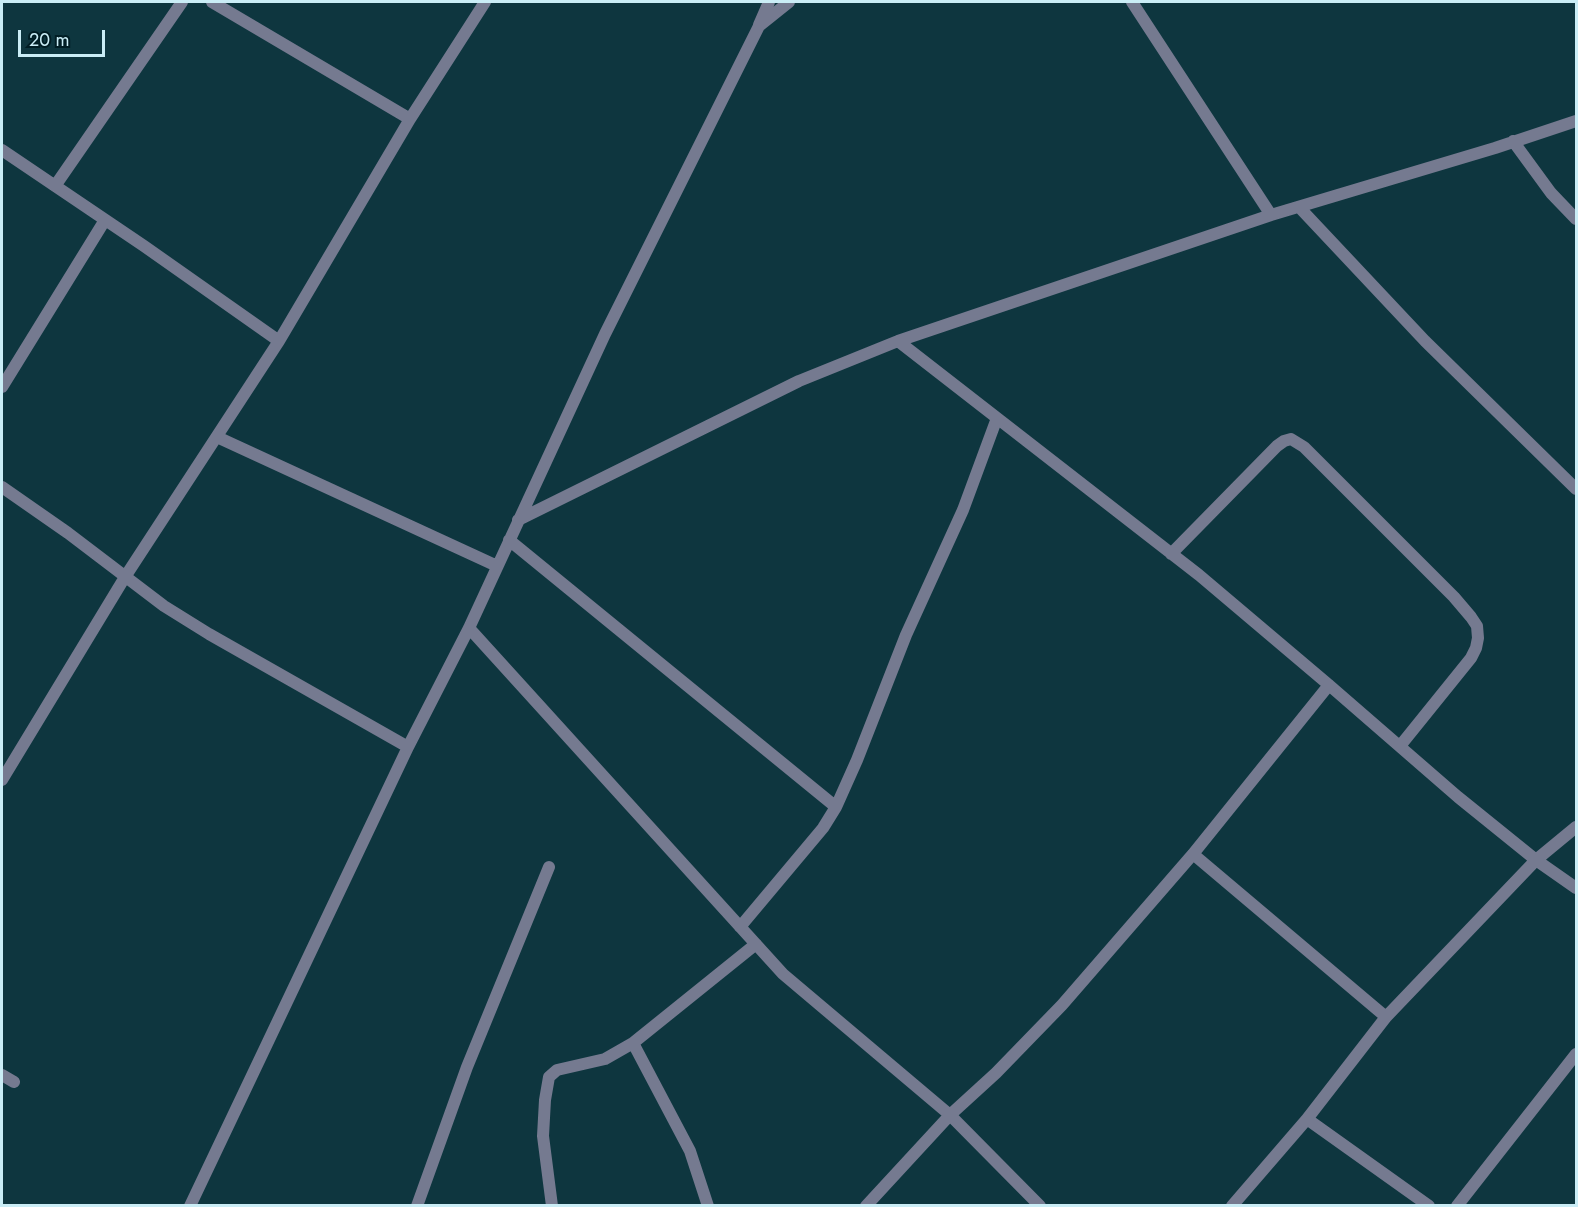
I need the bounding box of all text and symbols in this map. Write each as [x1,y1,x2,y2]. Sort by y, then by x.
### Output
scale bar [21,18,108,56]
text: 20 m [29,27,69,53]

